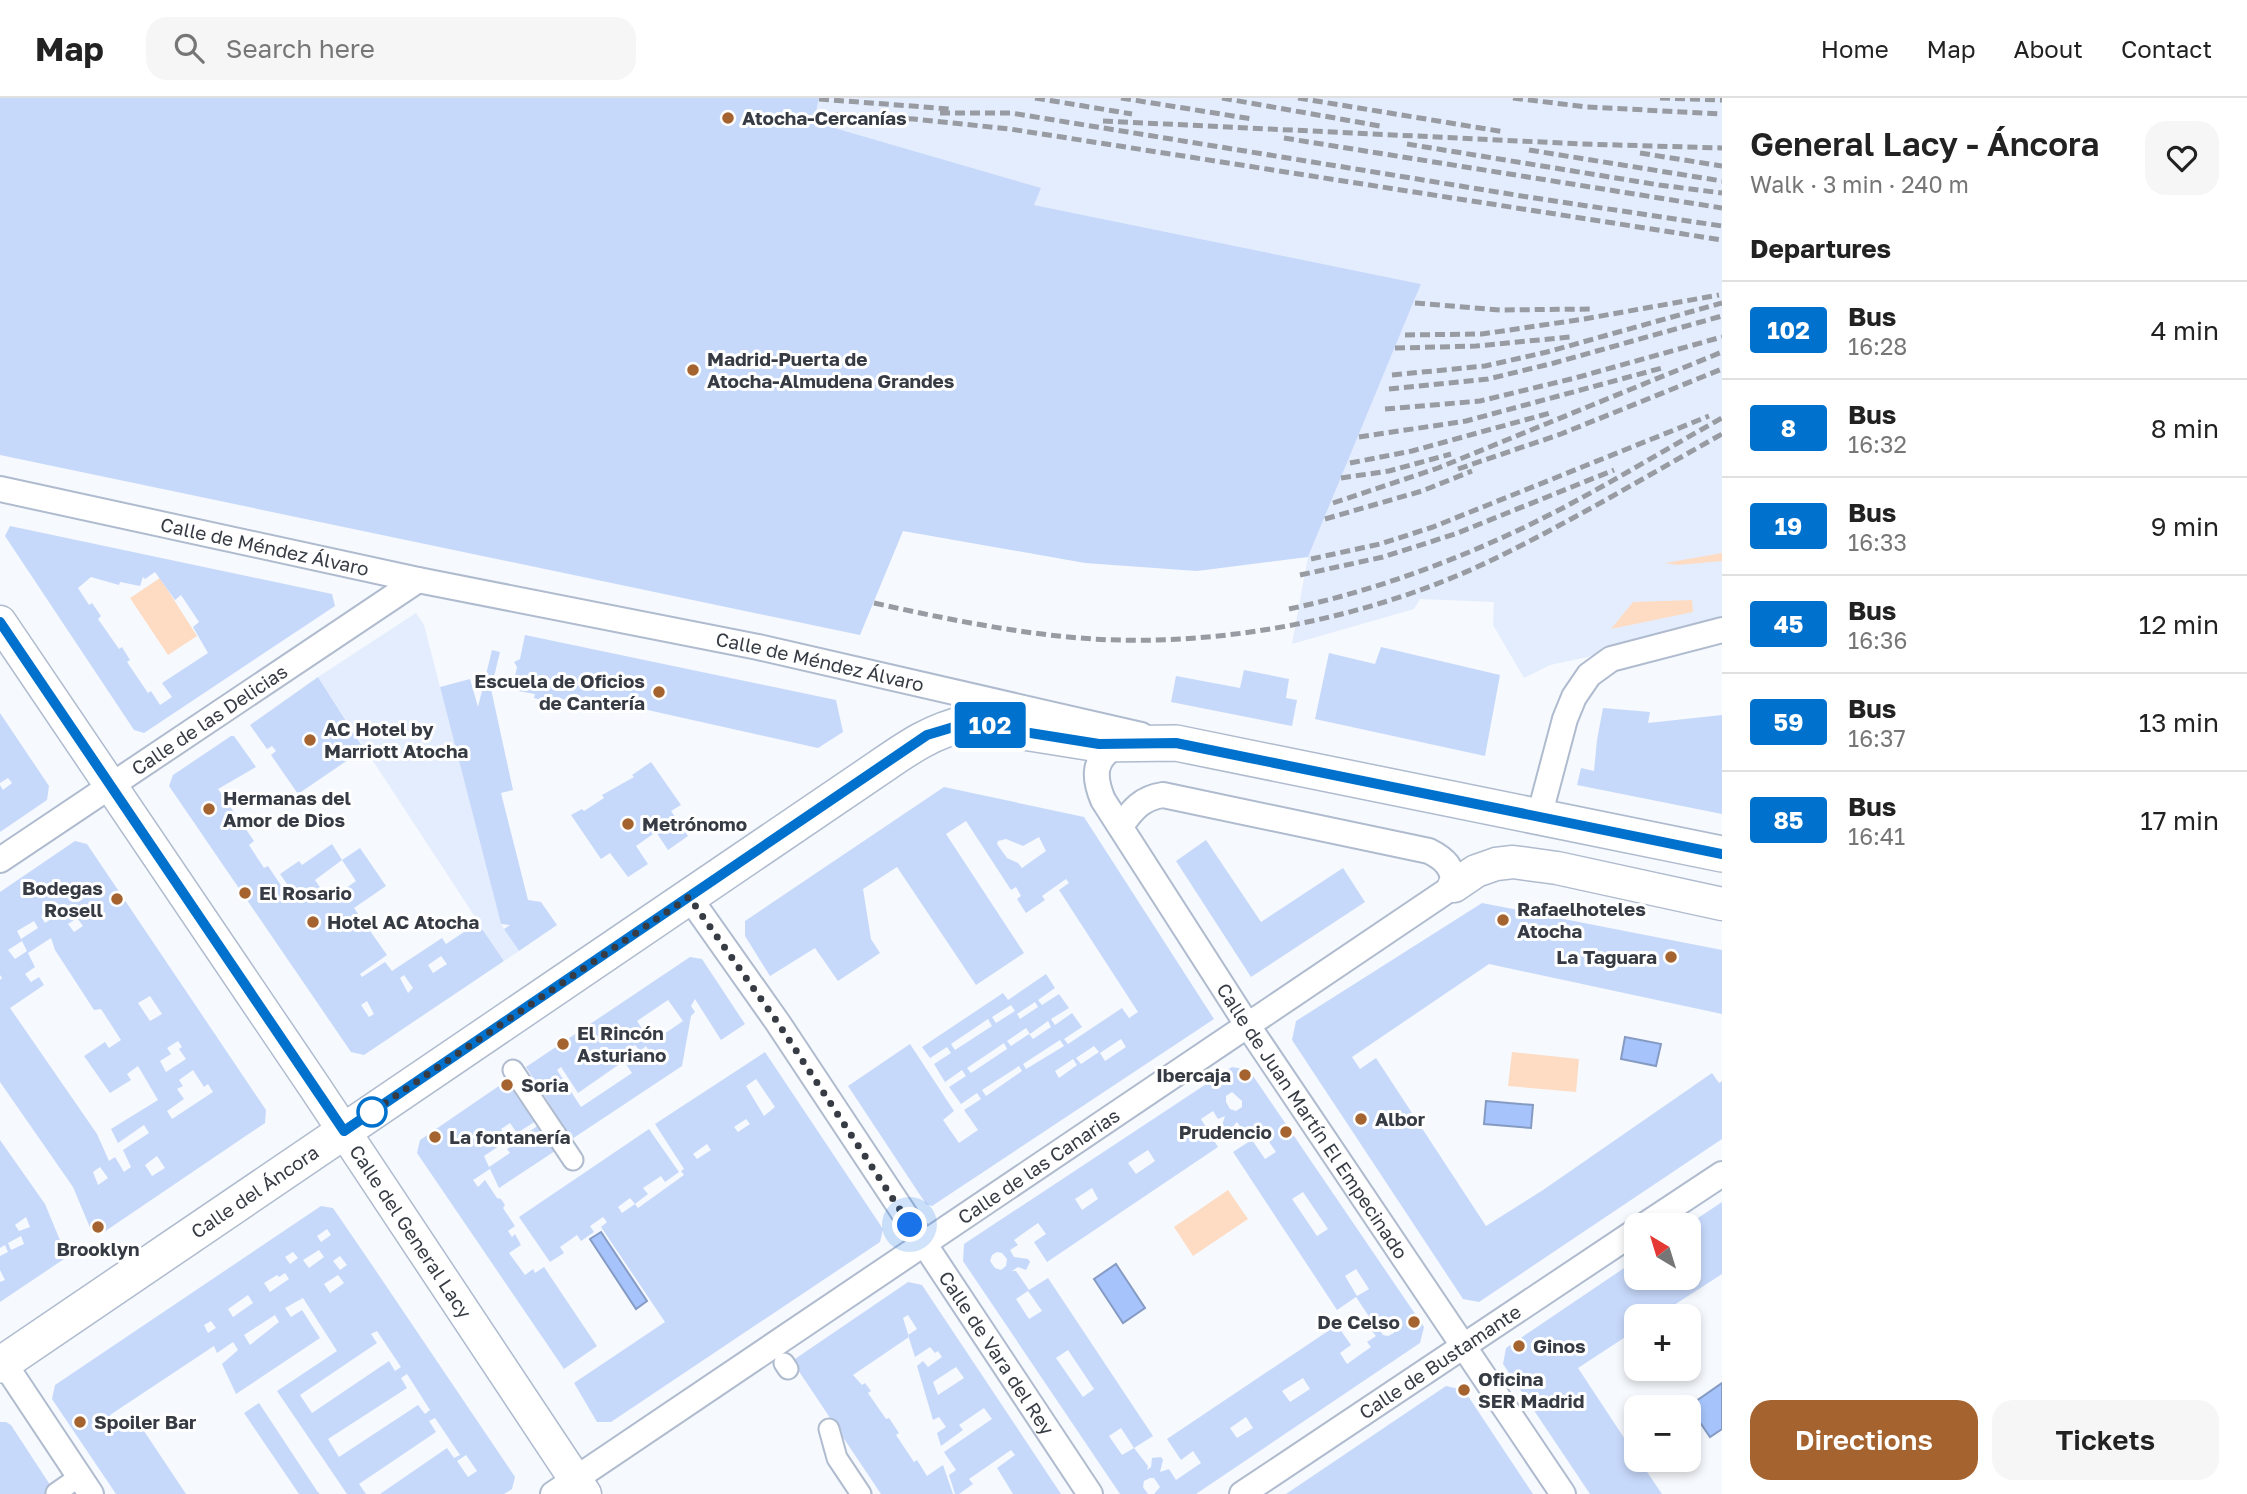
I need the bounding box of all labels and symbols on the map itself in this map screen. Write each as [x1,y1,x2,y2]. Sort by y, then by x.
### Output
place label: Atocha-Cercanías [742,106,907,129]
marker: Atocha-Cercanías [720,110,736,126]
place label: Madrid-Puerta de Atocha-Almudena Grandes [707,347,955,392]
marker: Madrid-Puerta de Atocha-Almudena Grandes [685,362,701,378]
street label: Calle de Méndez Álvaro [159,512,371,580]
street label: Calle de Méndez Álvaro [714,627,926,696]
street label: Calle de las Delicias [127,659,291,780]
place label: Escuela de Oficios de Cantería [474,669,645,714]
marker: Escuela de Oficios de Cantería [651,684,667,700]
line badge: 102 [950,702,1030,748]
place label: AC Hotel by Marriott Atocha [324,717,468,762]
marker: AC Hotel by Marriott Atocha [302,732,318,748]
place label: Hermanas del Amor de Dios [223,786,351,831]
marker: Hermanas del Amor de Dios [201,801,217,817]
place label: Metrónomo [642,812,747,835]
marker: Metrónomo [620,816,636,832]
place label: Bodegas Rosell [22,876,103,921]
place label: El Rosario [259,881,352,904]
marker: El Rosario [237,885,253,901]
marker: Bodegas Rosell [109,891,125,907]
place label: Rafaelhoteles Atocha [1517,897,1646,942]
place label: Hotel AC Atocha [327,910,479,933]
marker: Rafaelhoteles Atocha [1495,912,1511,928]
marker: Hotel AC Atocha [305,914,321,930]
place label: La Taguara [1556,945,1657,968]
marker: La Taguara [1663,949,1679,965]
street label: Calle de Juan Martín El Empecinado [1212,979,1413,1263]
place label: El Rincón Asturiano [577,1021,666,1066]
marker: El Rincón Asturiano [555,1036,571,1052]
place label: Ibercaja [1156,1063,1231,1086]
marker: Ibercaja [1237,1067,1253,1083]
place label: Soria [521,1073,569,1096]
marker: Soria [499,1077,515,1093]
unlabelled marker [357,1097,387,1127]
street label: Calle de las Canarias [953,1103,1124,1228]
place label: Albor [1375,1107,1426,1130]
marker: Albor [1353,1111,1369,1127]
place label: Prudencio [1179,1120,1272,1143]
marker: Prudencio [1278,1124,1294,1140]
place label: La fontanería [449,1125,571,1148]
marker: La fontanería [427,1129,443,1145]
street label: Calle del Áncora [186,1140,323,1243]
street label: Calle del General Lacy [345,1140,477,1323]
your location [892,1207,927,1242]
north arrow [1624,1213,1701,1290]
marker: Brooklyn [90,1219,106,1235]
place label: Brooklyn [56,1237,140,1260]
street label: Calle de Vara del Rey [934,1266,1060,1439]
street label: Calle de Bustamante [1355,1299,1525,1424]
place label: De Celso [1317,1310,1400,1333]
marker: De Celso [1406,1314,1422,1330]
place label: Ginos [1533,1334,1586,1357]
marker: Ginos [1511,1338,1527,1354]
place label: Oficina SER Madrid [1478,1367,1584,1412]
marker: Oficina SER Madrid [1456,1382,1472,1398]
place label: Spoiler Bar [94,1410,197,1433]
marker: Spoiler Bar [72,1414,88,1430]

